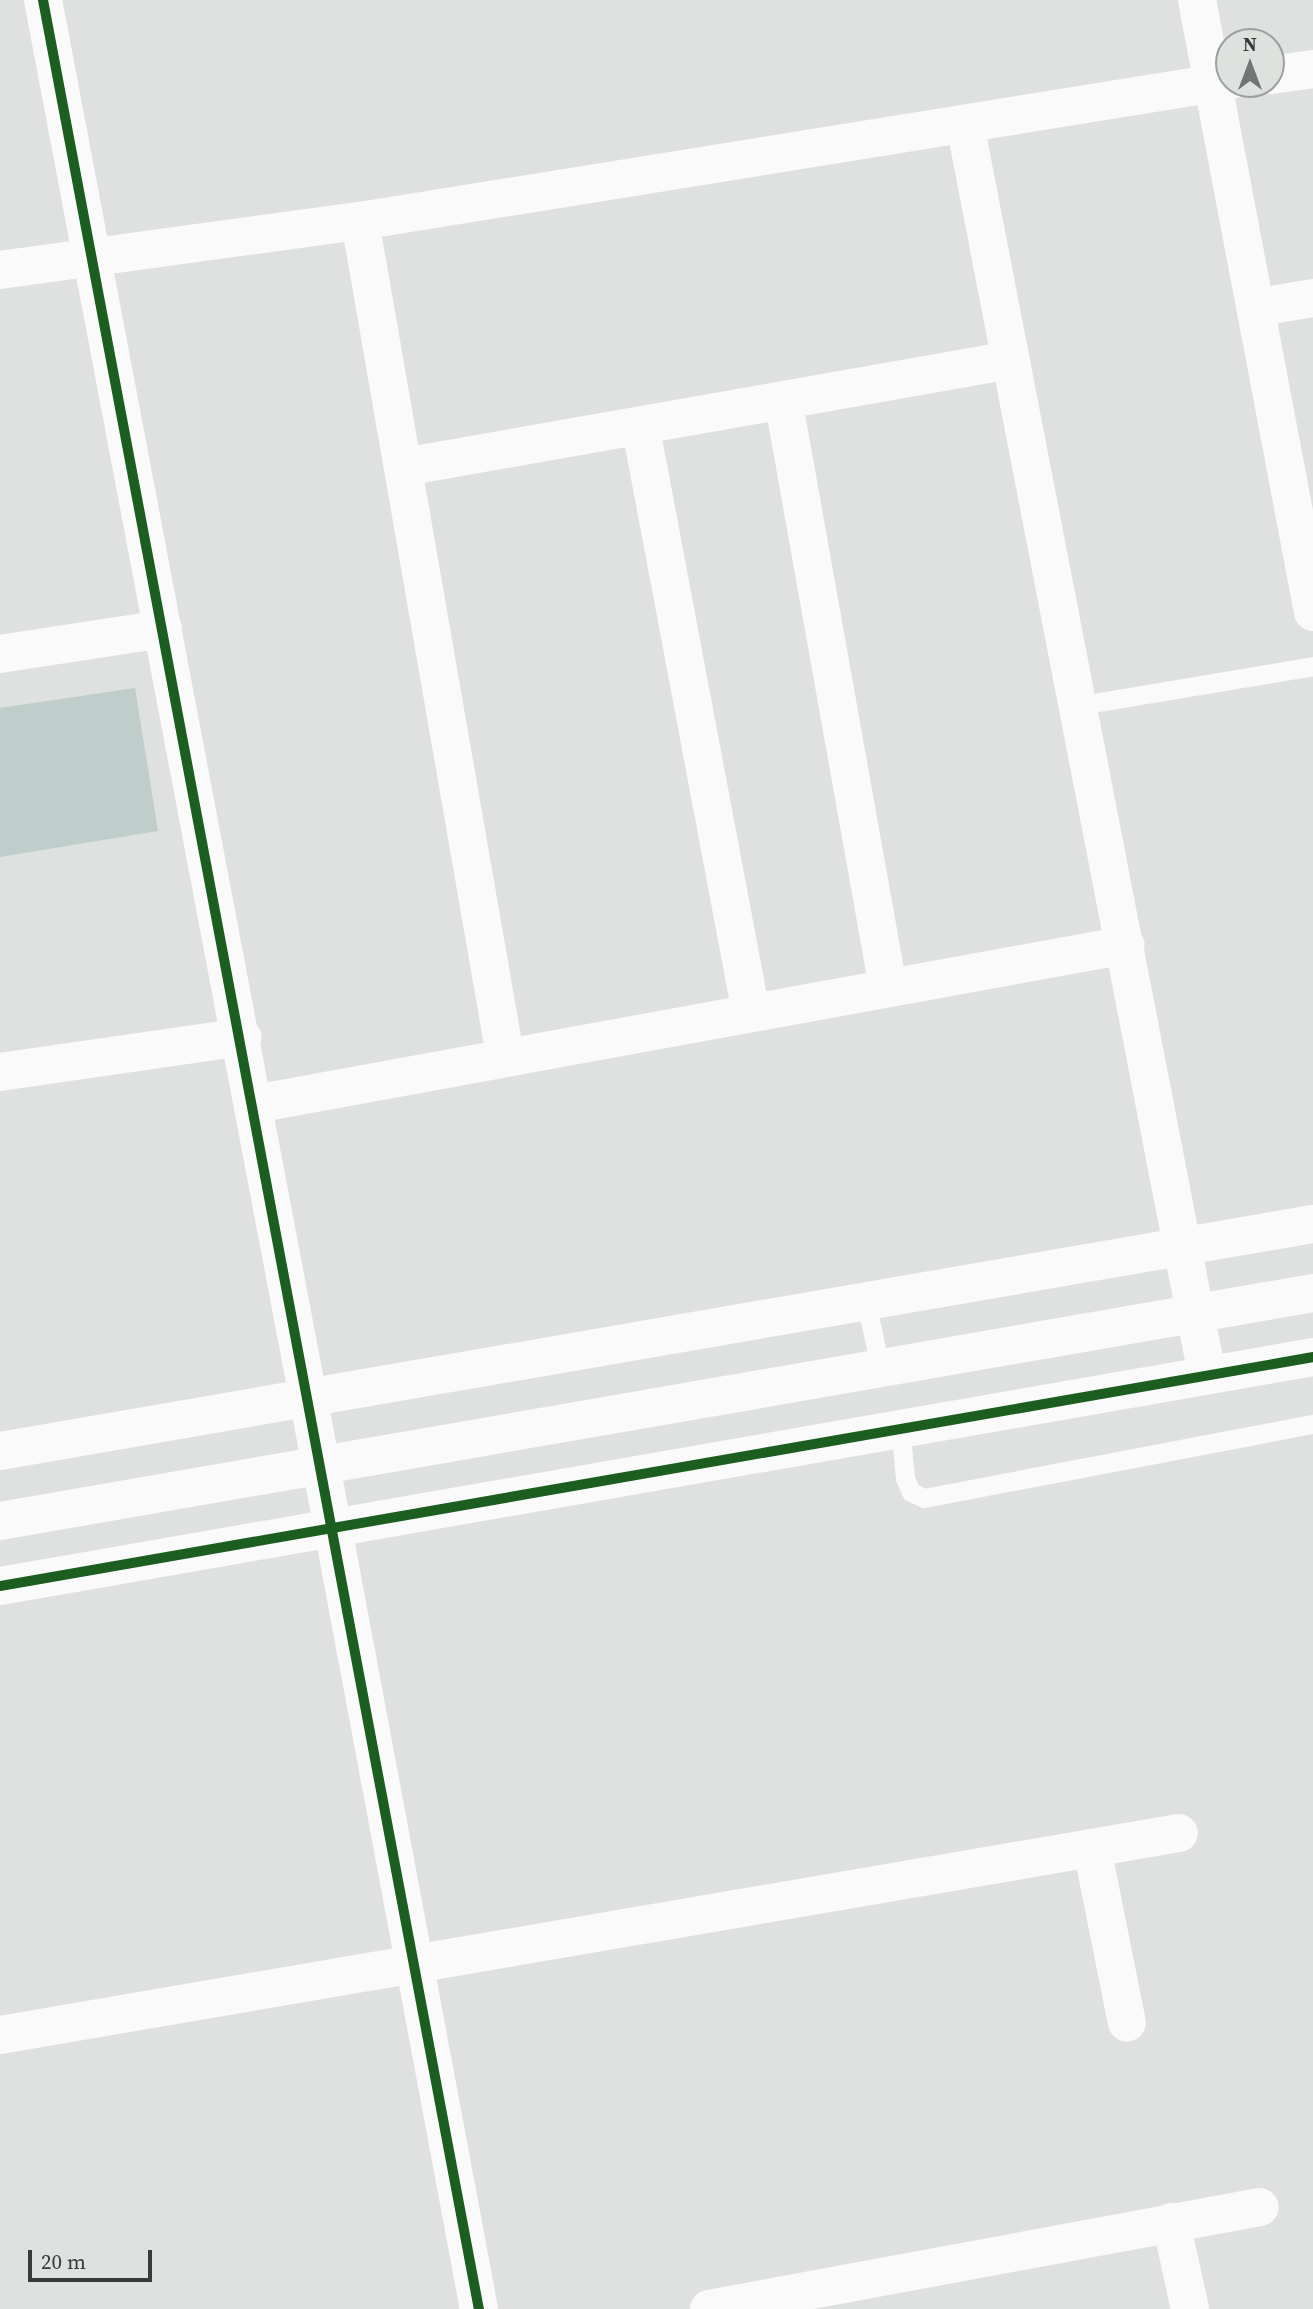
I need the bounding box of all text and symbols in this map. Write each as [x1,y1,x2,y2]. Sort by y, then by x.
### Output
north arrow [1215,28,1285,98]
text: N [1243,31,1257,57]
scale bar [32,2236,156,2280]
text: 20 m [41,2247,86,2276]

